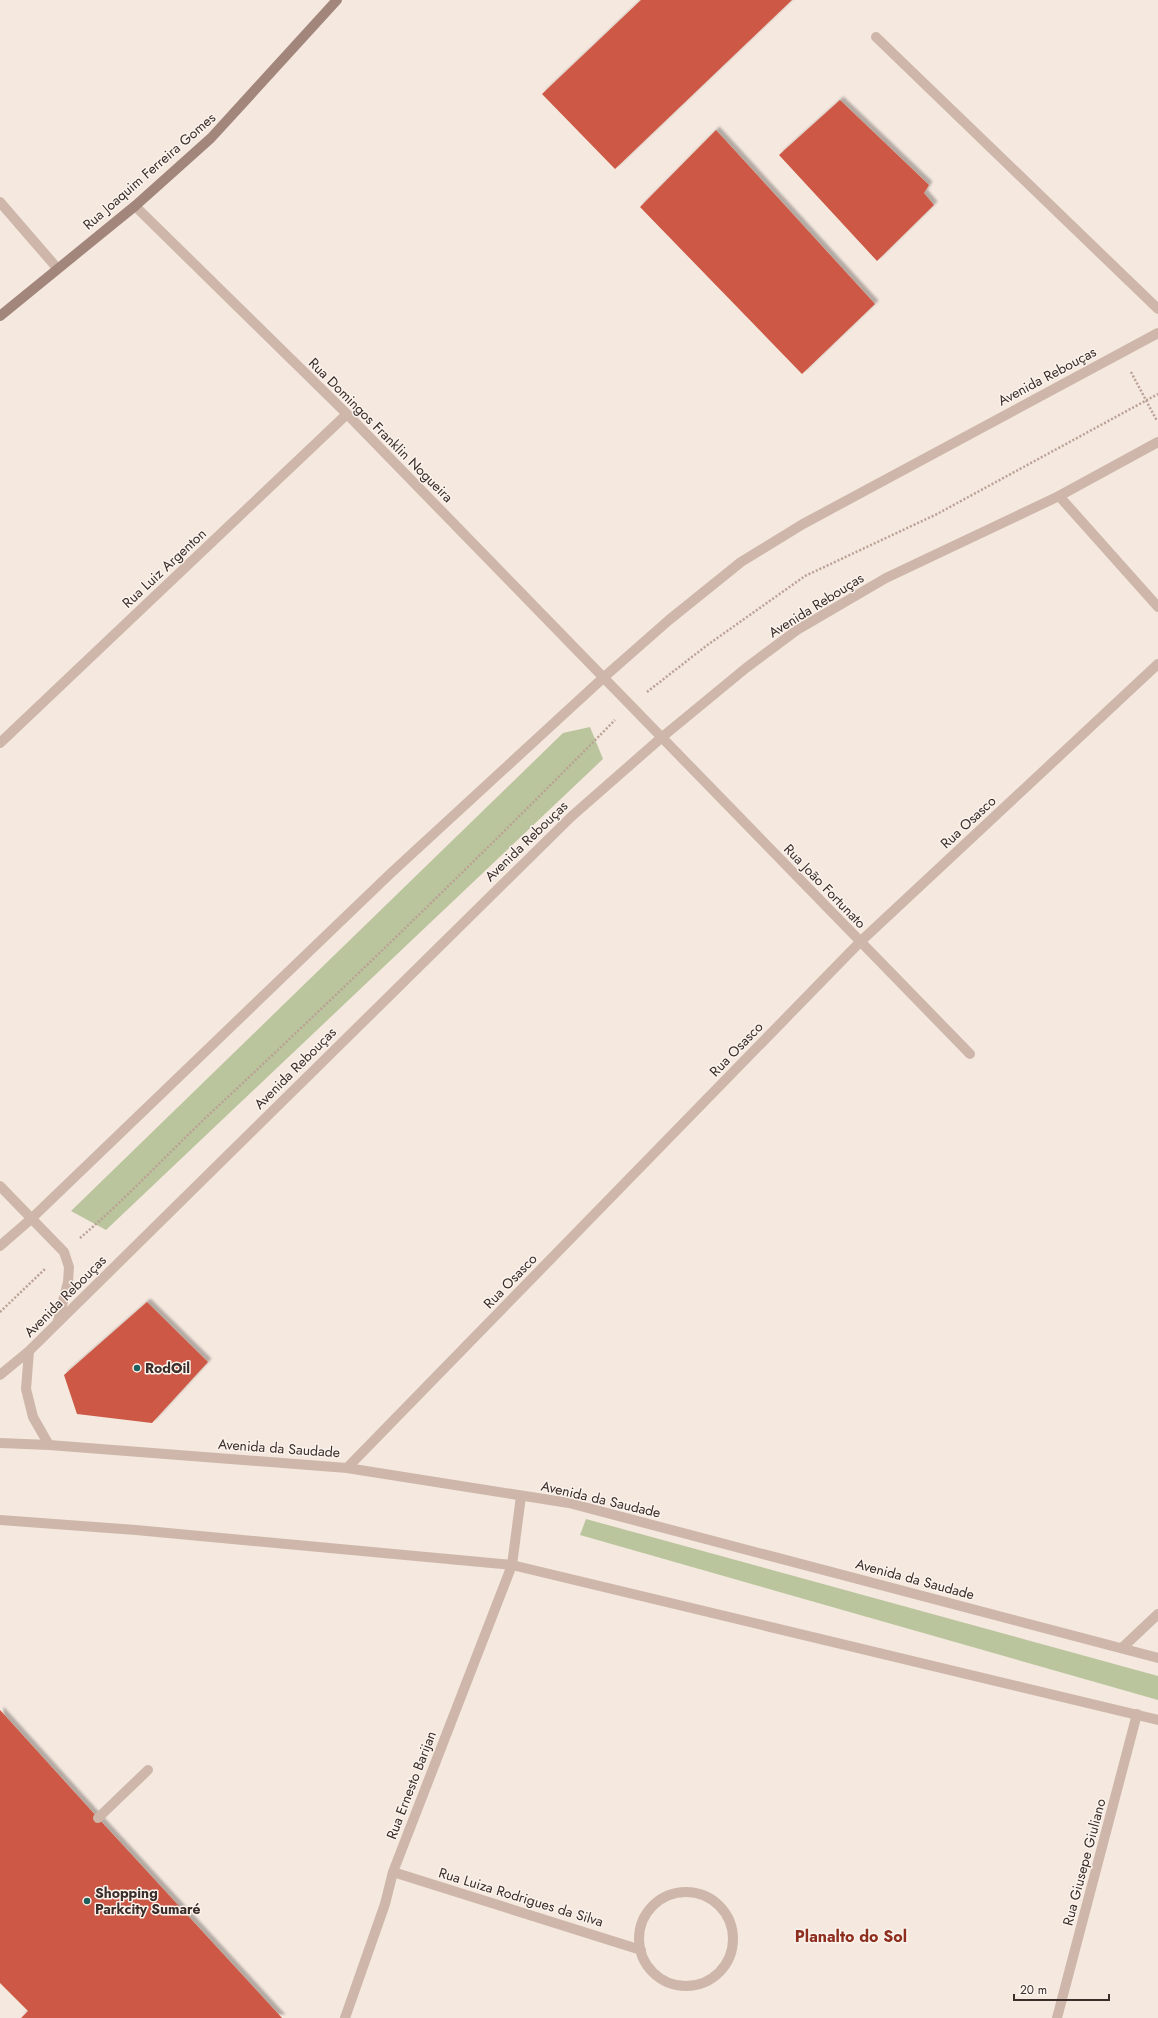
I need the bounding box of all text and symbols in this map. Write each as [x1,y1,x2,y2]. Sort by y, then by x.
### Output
street label: Rua Joaquim Ferreira Gomes [78,107,220,234]
street label: Avenida Rebouças [994,341,1100,410]
street label: Rua Domingos Franklin Nogueira [304,353,458,507]
street label: Rua Luiz Argenton [118,524,210,612]
street label: Avenida Rebouças [765,568,868,642]
street label: Rua Osasco [936,791,1001,853]
street label: Avenida Rebouças [480,796,572,886]
street label: Rua João Fortunato [779,839,871,933]
street label: Rua Osasco [705,1017,768,1081]
street label: Avenida Rebouças [249,1022,341,1114]
street label: Rua Osasco [479,1249,542,1313]
street label: Avenida Rebouças [19,1250,111,1342]
place label: RodOil [145,1358,190,1378]
marker: RodOil [132,1363,142,1373]
street label: Avenida da Saudade [217,1434,341,1462]
street label: Avenida da Saudade [539,1476,663,1522]
street label: Avenida da Saudade [853,1554,977,1604]
street label: Rua Ernesto Barijan [381,1728,441,1842]
street label: Rua Giusepe Giuliano [1057,1796,1111,1928]
street label: Rua Luiza Rodrigues da Silva [436,1862,606,1932]
place label: Shopping Parkcity Sumaré [95,1883,201,1919]
marker: Shopping Parkcity Sumaré [82,1896,92,1906]
district label: Planalto do Sol [795,1925,907,1948]
scale bar [1014,1976,1109,2002]
text: 20 m [1020,1981,1047,1999]

